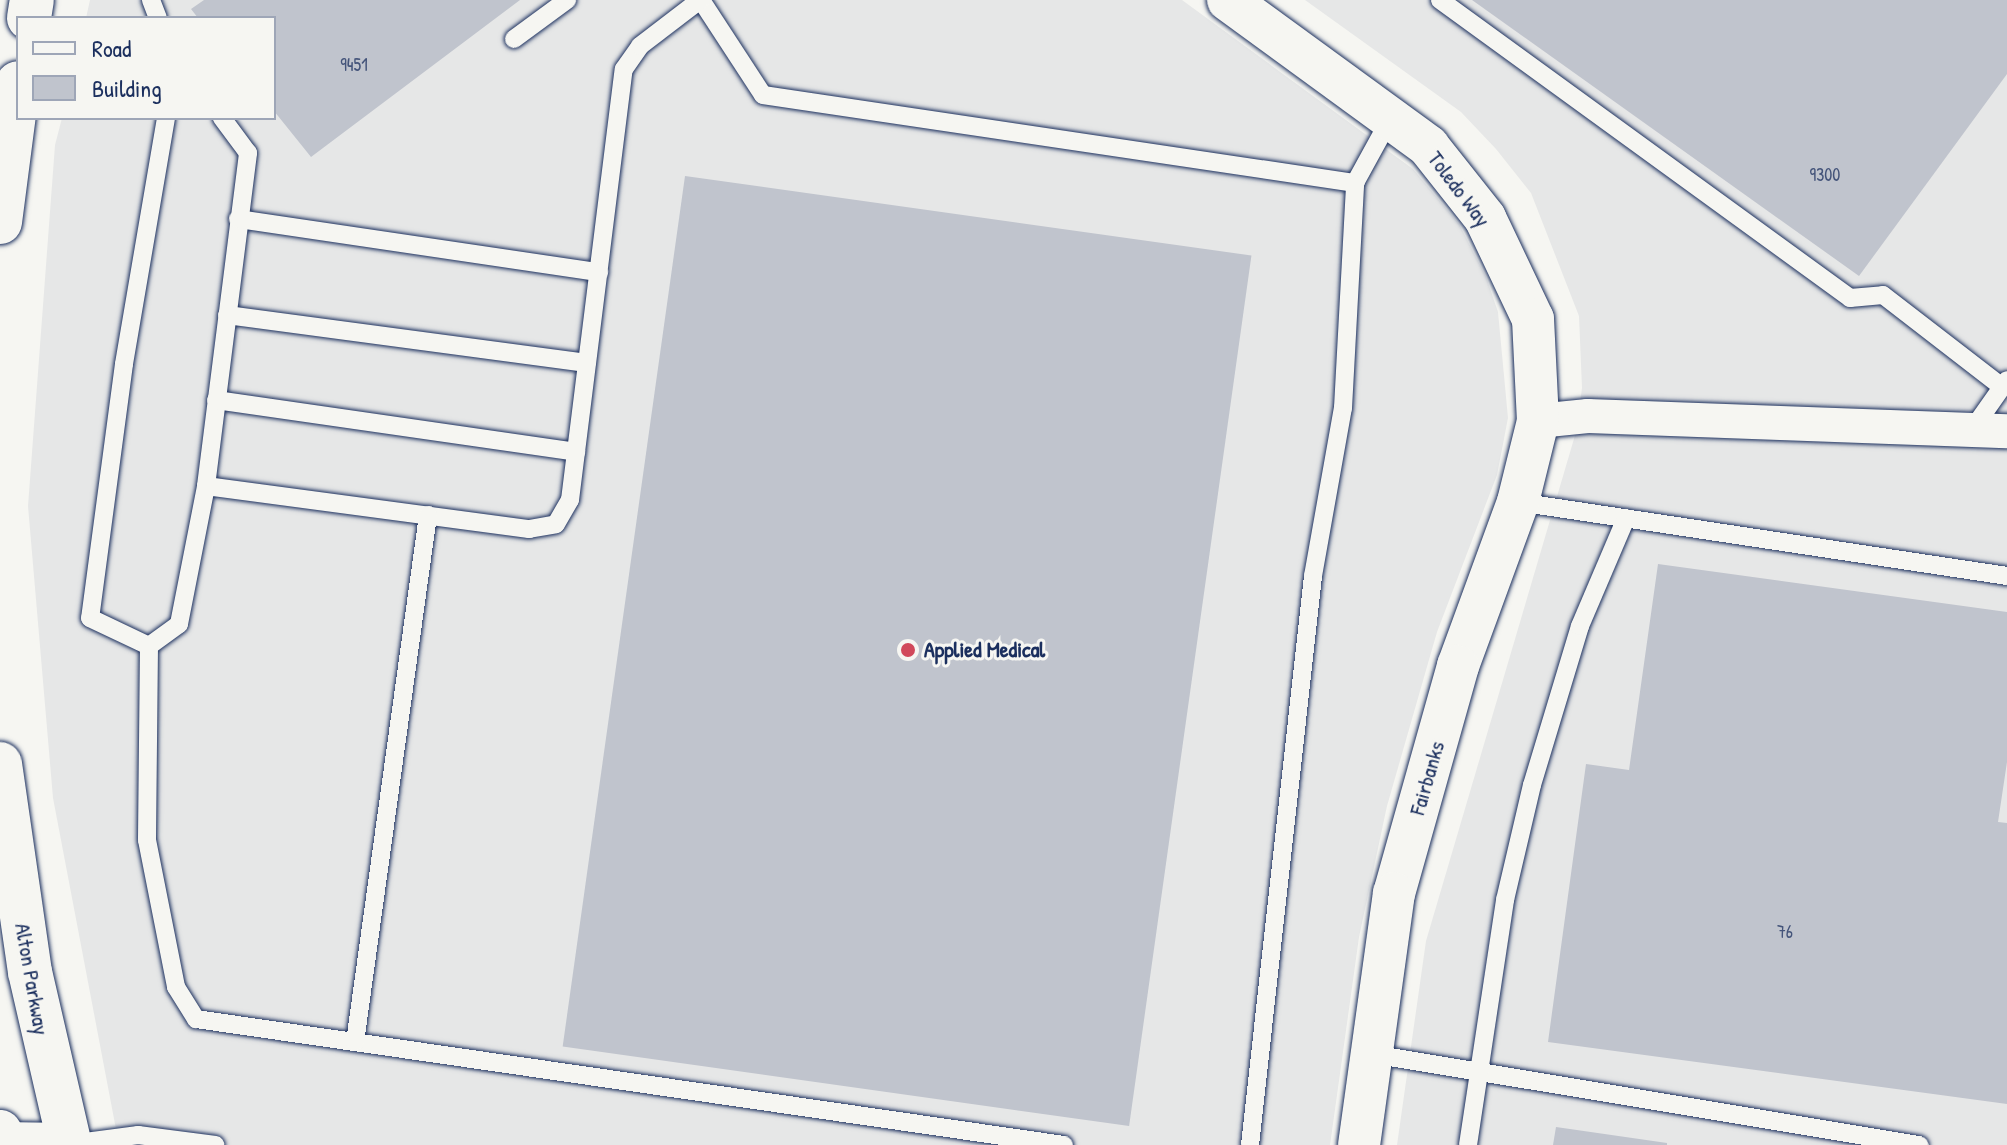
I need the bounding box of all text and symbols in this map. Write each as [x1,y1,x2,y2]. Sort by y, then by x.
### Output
legend [16,16,276,120]
text: Road [92,32,131,64]
house number: 9451 [340,54,368,76]
text: Building [92,72,162,104]
street label: Toledo Way [1422,146,1496,232]
house number: 9300 [1810,164,1840,186]
place label: Applied Medical [924,637,1045,663]
marker: Applied Medical [899,641,917,659]
street label: Fairbanks [1404,738,1450,818]
street label: Alton Parkway [9,921,55,1037]
house number: 76 [1777,921,1793,943]

